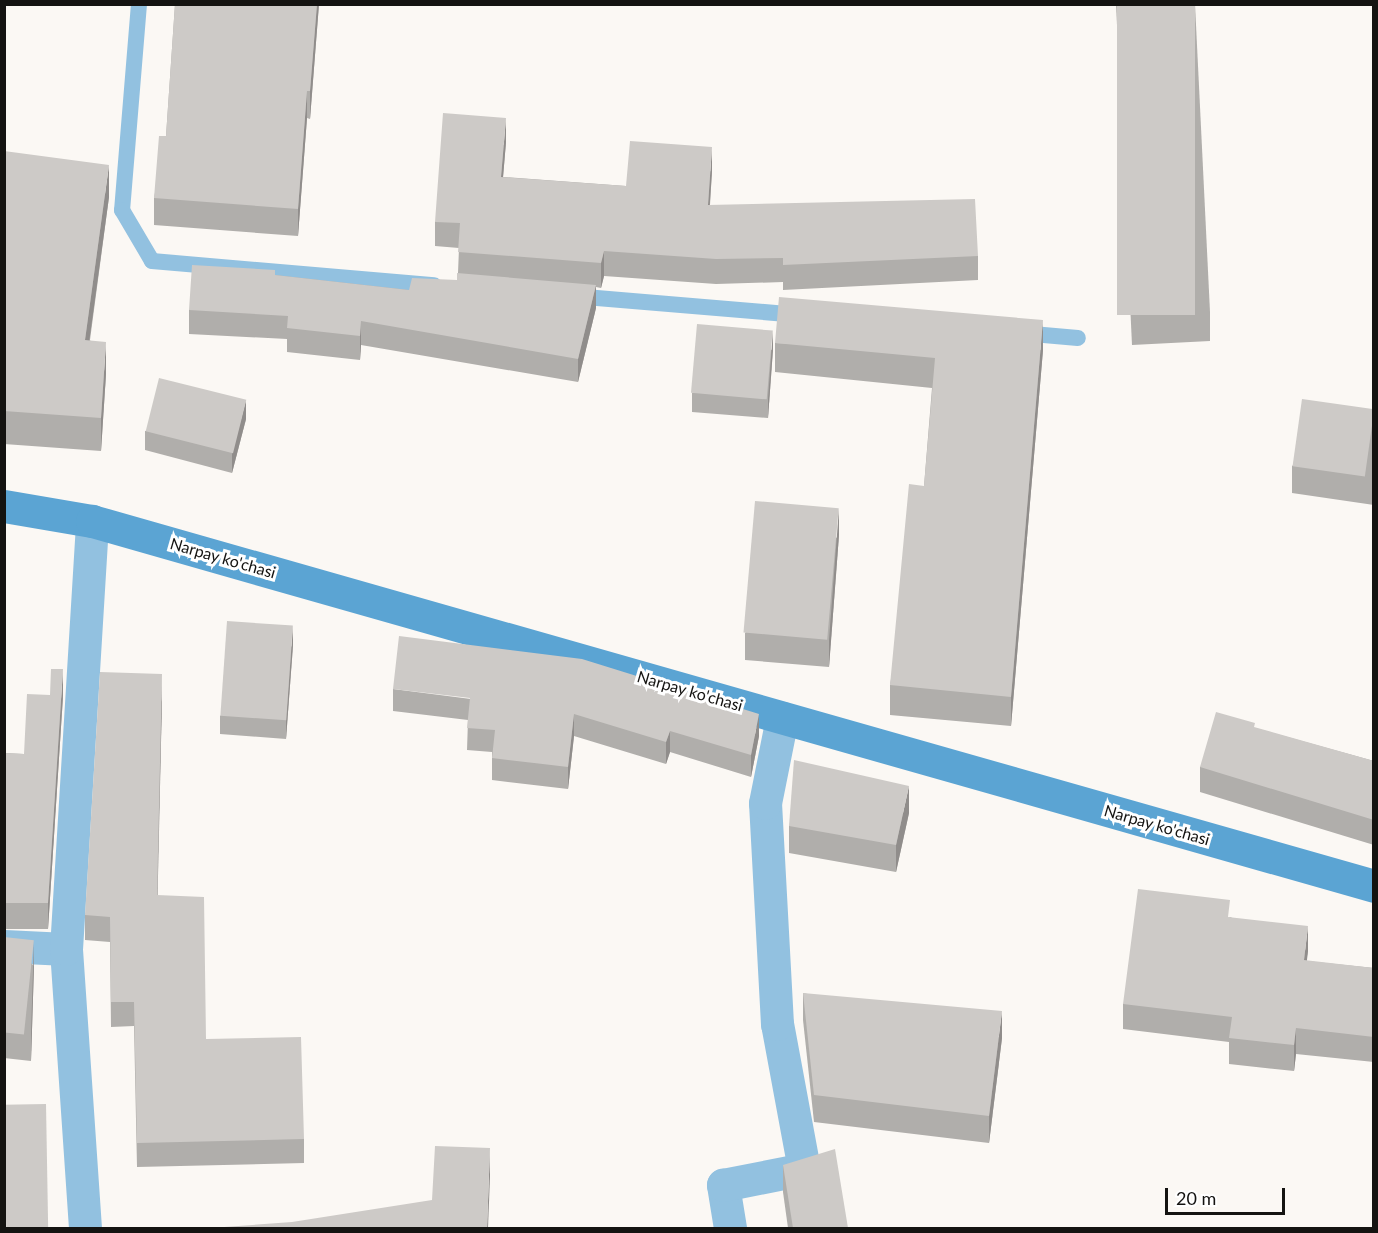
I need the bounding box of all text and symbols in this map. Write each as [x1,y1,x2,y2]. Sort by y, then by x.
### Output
street label: Narpay ko'chasi [168,534,278,582]
street label: Narpay ko'chasi [635,667,745,715]
street label: Narpay ko'chasi [1102,801,1212,849]
scale bar [1168,1176,1288,1214]
text: 20 m [1176,1187,1216,1209]

